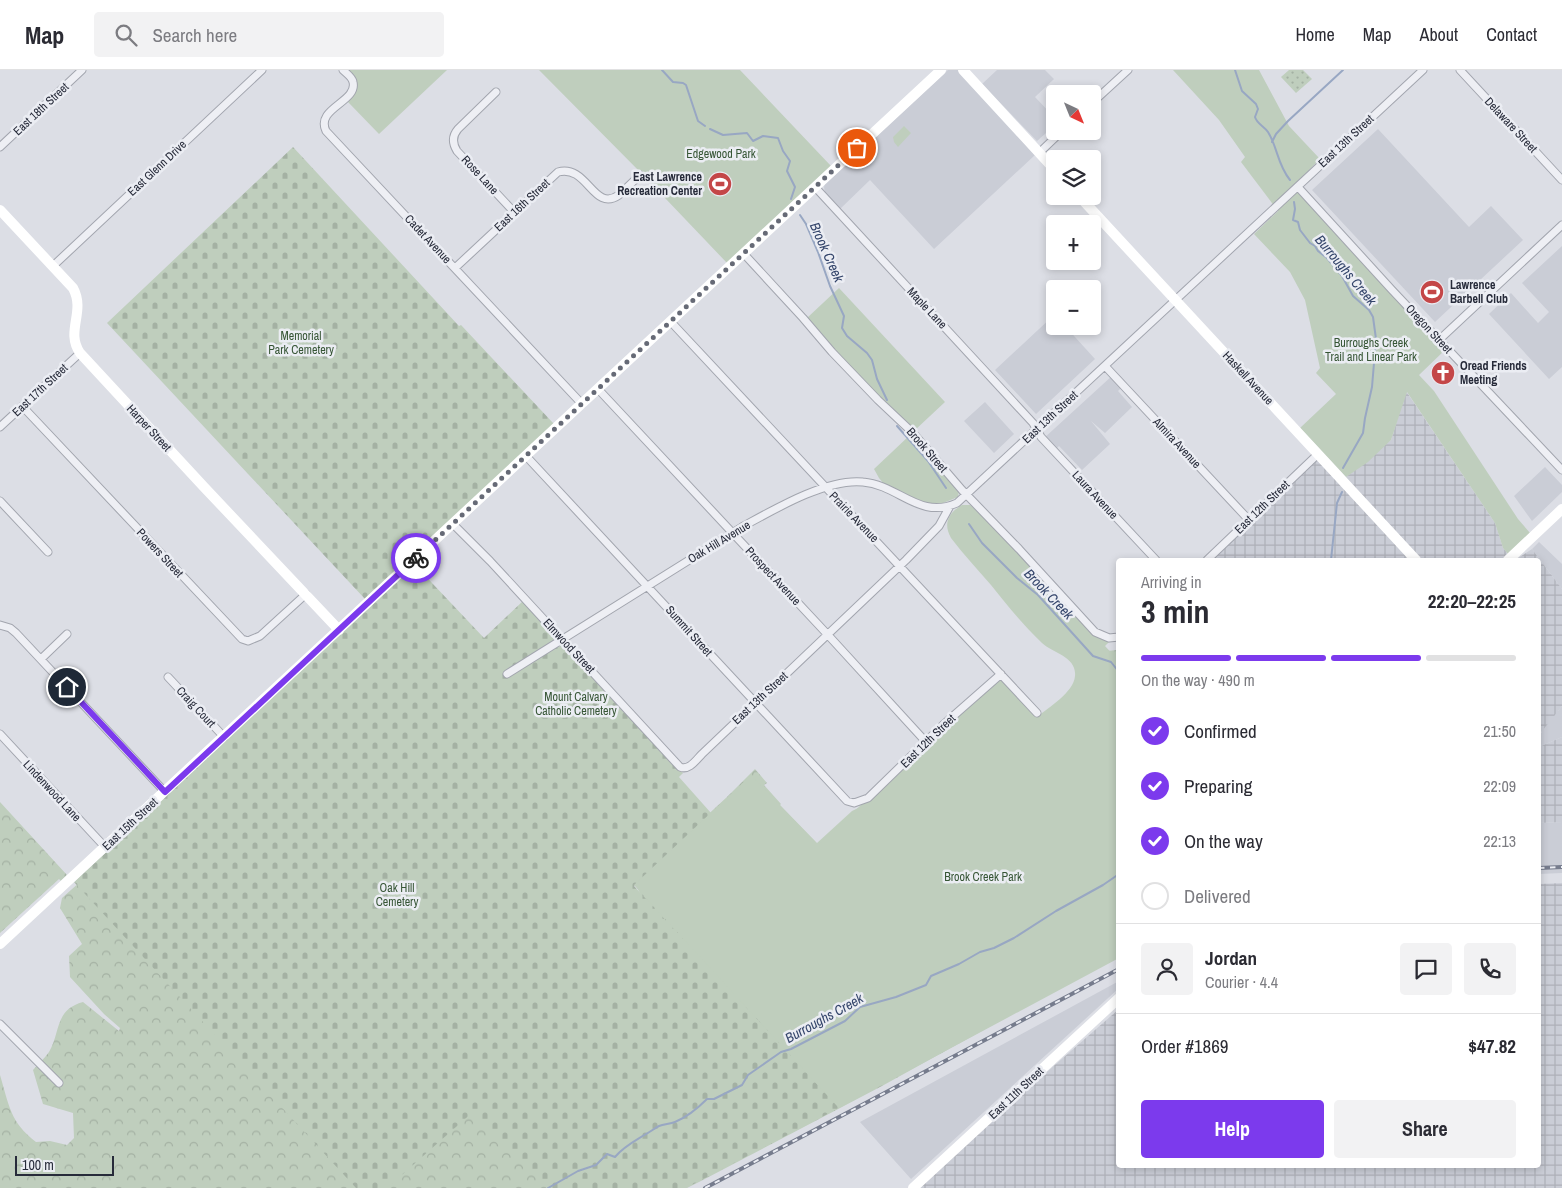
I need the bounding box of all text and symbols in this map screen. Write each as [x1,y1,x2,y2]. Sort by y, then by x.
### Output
search box [94,12,444,57]
text: Map [25,19,64,51]
icon: search [112,21,140,49]
text: Search here [152,22,237,48]
text: Home [1295,22,1335,47]
text: Map [1363,22,1392,47]
text: About [1420,22,1458,47]
text: Contact [1486,22,1537,47]
street label: East 18th Street [10,79,72,139]
north arrow [1046,85,1101,140]
map controls [1046,85,1101,335]
street label: Delaware Street [1481,94,1541,156]
street label: East 13th Street [1315,111,1377,171]
pin [836,127,878,169]
icon: bag [843,134,871,162]
street label: East Glenn Drive [124,137,190,199]
park label: Edgewood Park [686,146,756,162]
button: layers [1046,150,1101,205]
street label: Rose Lane [458,152,502,198]
place label: East Lawrence Recreation Center [617,169,703,199]
sports icon: East Lawrence Recreation Center [707,171,733,197]
street label: East 16th Street [491,175,553,235]
street label: Cadet Avenue [401,211,455,267]
button: + [1046,215,1101,270]
water label: Brook Creek [806,219,849,286]
water label: Burroughs Creek [1311,231,1382,310]
place label: Lawrence Barbell Club [1450,277,1508,307]
sports icon: Lawrence Barbell Club [1419,279,1445,305]
button: − [1046,280,1101,335]
street label: Maple Lane [904,284,950,332]
street label: Oregon Street [1402,301,1456,357]
park label: Memorial Park Cemetery [268,328,334,358]
park label: Burroughs Creek Trail and Linear Park [1325,335,1417,365]
street label: Haskell Avenue [1219,348,1277,408]
place label: Oread Friends Meeting [1460,358,1527,388]
street label: East 17th Street [9,360,71,420]
church icon: Oread Friends Meeting [1430,360,1456,386]
street label: East 13th Street [1019,387,1081,447]
street label: Harper Street [123,401,175,455]
street label: Almira Avenue [1149,413,1205,472]
street label: Brook Street [903,424,951,476]
street label: Laura Avenue [1068,467,1122,523]
street label: East 12th Street [1231,477,1293,537]
street label: Prairie Avenue [826,488,882,546]
street label: Oak Hill Avenue [685,517,753,567]
street label: Powers Street [133,525,187,581]
courier [391,533,441,583]
street label: Prospect Avenue [742,543,804,609]
icon: bike [402,544,430,572]
water label: Brook Creek [1020,565,1079,624]
text: Arriving in [1141,571,1202,593]
text: 22:20–22:25 [1428,588,1516,614]
text: 3 min [1141,590,1210,633]
street label: Summit Street [662,602,716,660]
street label: Elmwood Street [539,615,599,677]
pin [46,666,88,708]
street label: East 13th Street [729,668,791,728]
text: On the way · 490 m [1141,669,1255,691]
icon: home [53,673,81,701]
street label: Craig Court [173,683,219,731]
park label: Mount Calvary Catholic Cemetery [535,689,617,719]
street label: East 12th Street [897,711,959,771]
icon: check [1141,717,1169,745]
text: Confirmed [1184,718,1257,744]
text: 21:50 [1483,720,1516,742]
street label: Lindenwood Lane [19,757,85,825]
icon: check [1141,772,1169,800]
text: Preparing [1184,773,1252,799]
text: 22:09 [1483,775,1516,797]
street label: East 15th Street [99,794,161,854]
icon: check [1141,827,1169,855]
text: On the way [1184,828,1263,854]
text: 22:13 [1483,830,1516,852]
park label: Brook Creek Park [944,869,1022,885]
park label: Oak Hill Cemetery [376,880,418,910]
text: Delivered [1184,883,1251,909]
button: person [1141,943,1193,995]
button: chat [1400,943,1452,995]
button: phone [1464,943,1516,995]
text: Jordan [1205,945,1257,971]
text: Courier · 4.4 [1205,971,1278,993]
water label: Burroughs Creek [782,988,867,1047]
text: Order #1869 [1141,1033,1228,1059]
text: $47.82 [1468,1033,1516,1059]
street label: East 11th Street [985,1063,1047,1123]
button: Help [1141,1100,1324,1158]
button: Share [1334,1100,1516,1158]
scale bar [15,1153,114,1176]
text: 100 m [22,1156,54,1174]

